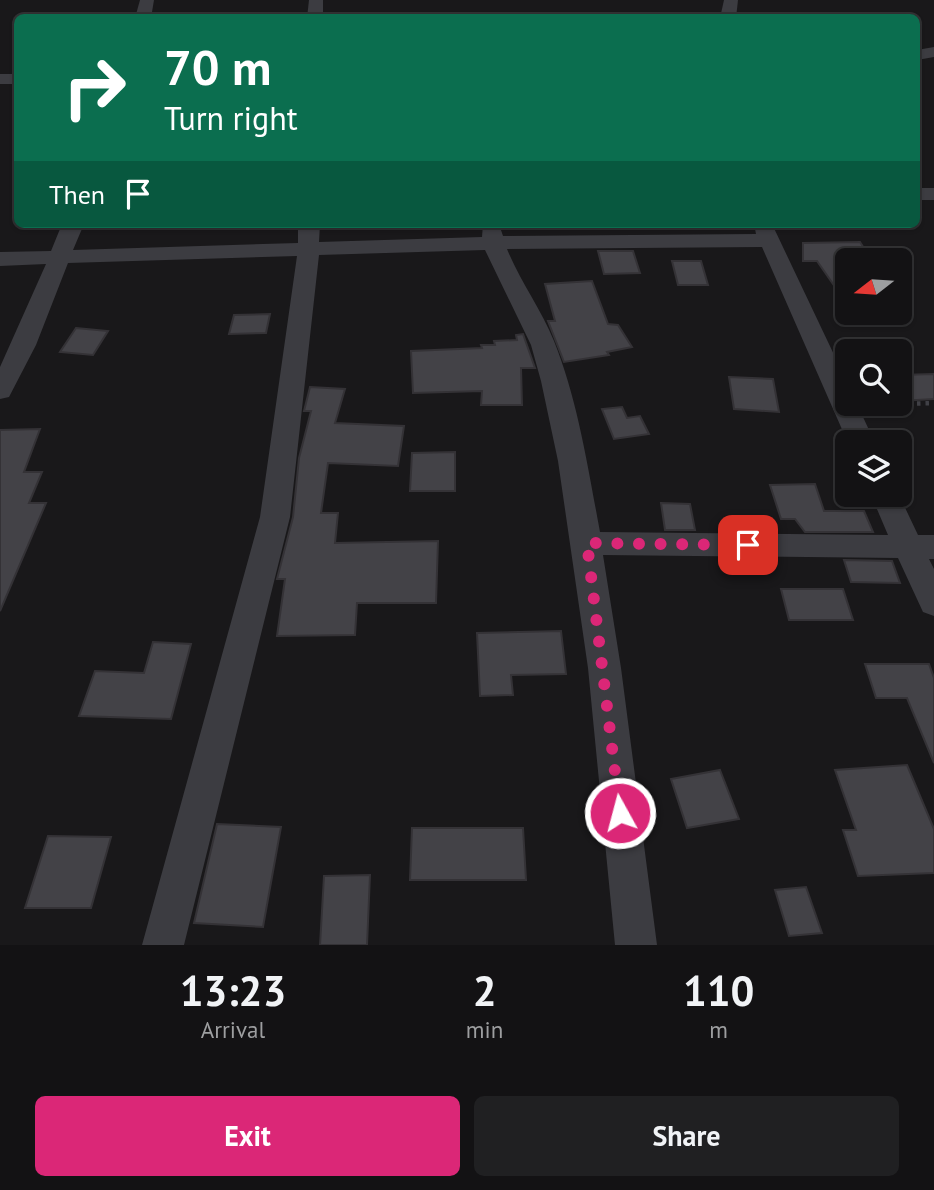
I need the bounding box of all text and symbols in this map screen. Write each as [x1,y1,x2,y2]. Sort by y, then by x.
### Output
text: 70 m [164,35,271,99]
icon: right [49,42,140,133]
text: Turn right [164,97,298,139]
icon: arrive [119,175,157,213]
text: Then [49,178,105,211]
north arrow [835,248,912,326]
map controls [835,248,912,507]
button: search [835,339,912,416]
button: layers [835,430,912,507]
pin [718,515,778,575]
icon: arrive [729,526,767,564]
position arrow [583,776,657,850]
text: 13:23 [180,963,286,1018]
text: 2 [473,963,496,1018]
text: 110 [683,963,754,1018]
text: Arrival [201,1015,265,1044]
text: min [466,1015,503,1044]
text: m [709,1015,728,1044]
button: Exit [35,1096,460,1176]
button: Share [474,1096,899,1176]

